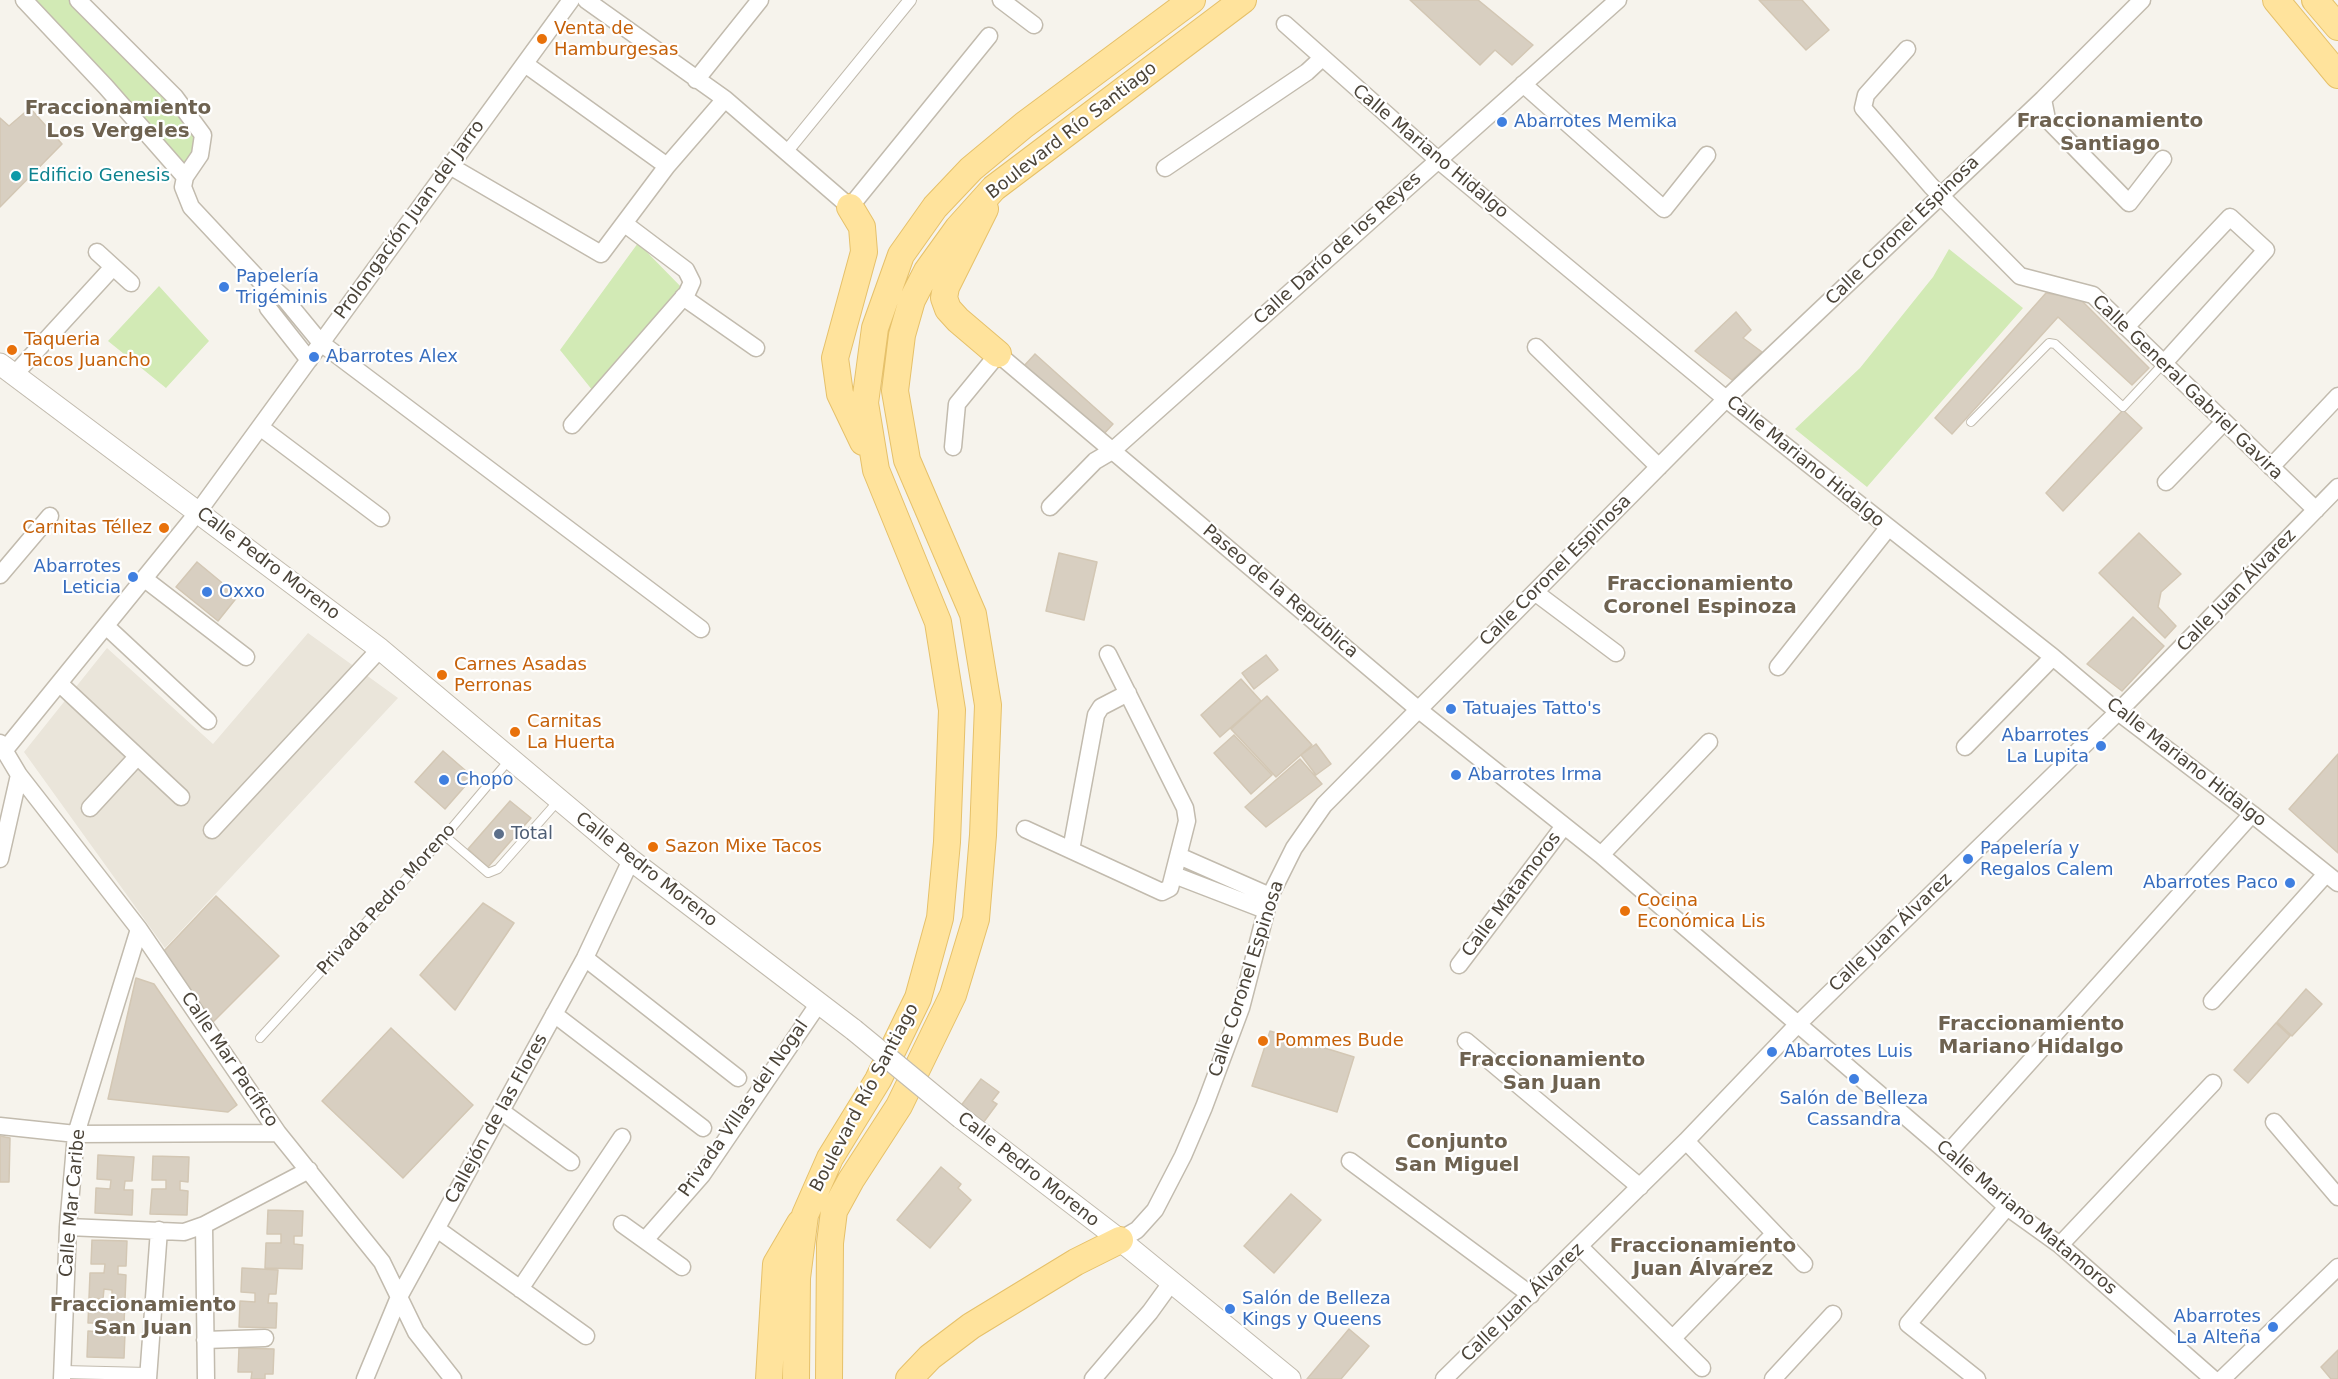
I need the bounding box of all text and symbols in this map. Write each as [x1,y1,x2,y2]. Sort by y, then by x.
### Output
place label: Venta de Hamburgesas [554,18,678,60]
marker: Venta de Hamburgesas [535,32,549,46]
street label: Boulevard Río Santiago [982,58,1162,204]
street label: Calle Mariano Hidalgo [1348,80,1512,224]
district label: Fraccionamiento Los Vergeles [25,97,211,144]
district label: Fraccionamiento Santiago [2017,110,2203,157]
place label: Abarrotes Memika [1514,111,1677,133]
marker: Abarrotes Memika [1495,115,1509,129]
street label: Prolongación Juan del Jarro [330,116,490,324]
street label: Calle Coronel Espinosa [1822,152,1984,310]
place label: Edificio Genesis [28,165,170,187]
street label: Calle Darío de los Reyes [1250,168,1426,330]
marker: Edificio Genesis [9,169,23,183]
place label: Papelería Trigéminis [236,266,328,308]
marker: Papelería Trigéminis [217,280,231,294]
street label: Calle General Gabriel Gavira [2087,291,2287,485]
place label: Taqueria Tacos Juancho [24,329,151,372]
marker: Taqueria Tacos Juancho [5,343,19,357]
place label: Abarrotes Alex [326,346,458,368]
marker: Abarrotes Alex [307,350,321,364]
street label: Calle Mariano Hidalgo [1722,392,1888,532]
street label: Calle Coronel Espinosa [1476,491,1636,651]
street label: Calle Pedro Moreno [192,503,344,625]
place label: Carnitas Téllez [22,517,152,539]
marker: Carnitas Téllez [157,521,171,535]
street label: Paseo de la República [1198,521,1362,663]
street label: Calle Juan Álvarez [2173,525,2301,657]
place label: Abarrotes Leticia [34,556,121,598]
marker: Abarrotes Leticia [126,570,140,584]
district label: Fraccionamiento Coronel Espinoza [1603,573,1797,620]
place label: Oxxo [219,581,265,603]
marker: Oxxo [200,585,214,599]
place label: Carnes Asadas Perronas [454,654,587,696]
marker: Carnes Asadas Perronas [435,668,449,682]
street label: Calle Mariano Hidalgo [2102,694,2270,832]
place label: Tatuajes Tatto's [1463,698,1601,720]
marker: Tatuajes Tatto's [1444,702,1458,716]
place label: Carnitas La Huerta [527,711,615,754]
marker: Carnitas La Huerta [508,725,522,739]
place label: Abarrotes La Lupita [2002,725,2089,768]
marker: Abarrotes La Lupita [2094,739,2108,753]
place label: Abarrotes Irma [1468,764,1602,786]
marker: Abarrotes Irma [1449,768,1463,782]
place label: Chopo [456,769,513,791]
marker: Chopo [437,773,451,787]
street label: Calle Pedro Moreno [571,808,721,932]
street label: Privada Pedro Moreno [313,820,461,980]
place label: Total [511,823,553,845]
marker: Total [492,827,506,841]
street label: Calle Matamoros [1458,828,1566,962]
place label: Sazon Mixe Tacos [665,836,822,858]
place label: Papelería y Regalos Calem [1980,838,2114,880]
marker: Sazon Mixe Tacos [646,840,660,854]
marker: Papelería y Regalos Calem [1961,852,1975,866]
street label: Calle Juan Álvarez [1825,869,1957,997]
place label: Abarrotes Paco [2143,872,2278,894]
marker: Abarrotes Paco [2283,876,2297,890]
street label: Calle Coronel Espinosa [1205,878,1289,1080]
place label: Cocina Económica Lis [1637,890,1765,932]
marker: Cocina Económica Lis [1618,904,1632,918]
street label: Calle Mar Pacífico [176,988,282,1132]
street label: Boulevard Río Santiago [806,1000,924,1196]
district label: Fraccionamiento Mariano Hidalgo [1938,1013,2124,1060]
street label: Privada Villas del Nogal [675,1016,813,1202]
street label: Callejón de las Flores [441,1030,553,1208]
place label: Pommes Bude [1275,1030,1404,1052]
marker: Pommes Bude [1256,1034,1270,1048]
place label: Abarrotes Luis [1784,1041,1913,1063]
marker: Abarrotes Luis [1765,1045,1779,1059]
district label: Fraccionamiento San Juan [1459,1049,1645,1096]
marker: Salón de Belleza Cassandra [1847,1072,1861,1086]
place label: Salón de Belleza Cassandra [1780,1088,1928,1130]
street label: Calle Pedro Moreno [953,1108,1103,1232]
street label: Calle Mar Caribe [56,1128,90,1278]
district label: Conjunto San Miguel [1395,1131,1519,1178]
street label: Calle Mariano Matamoros [1931,1136,2121,1300]
district label: Fraccionamiento Juan Álvarez [1610,1235,1796,1282]
street label: Calle Juan Álvarez [1457,1239,1589,1367]
place label: Salón de Belleza Kings y Queens [1242,1288,1391,1330]
district label: Fraccionamiento San Juan [50,1294,236,1341]
marker: Salón de Belleza Kings y Queens [1223,1302,1237,1316]
place label: Abarrotes La Alteña [2174,1306,2261,1348]
marker: Abarrotes La Alteña [2266,1320,2280,1334]

